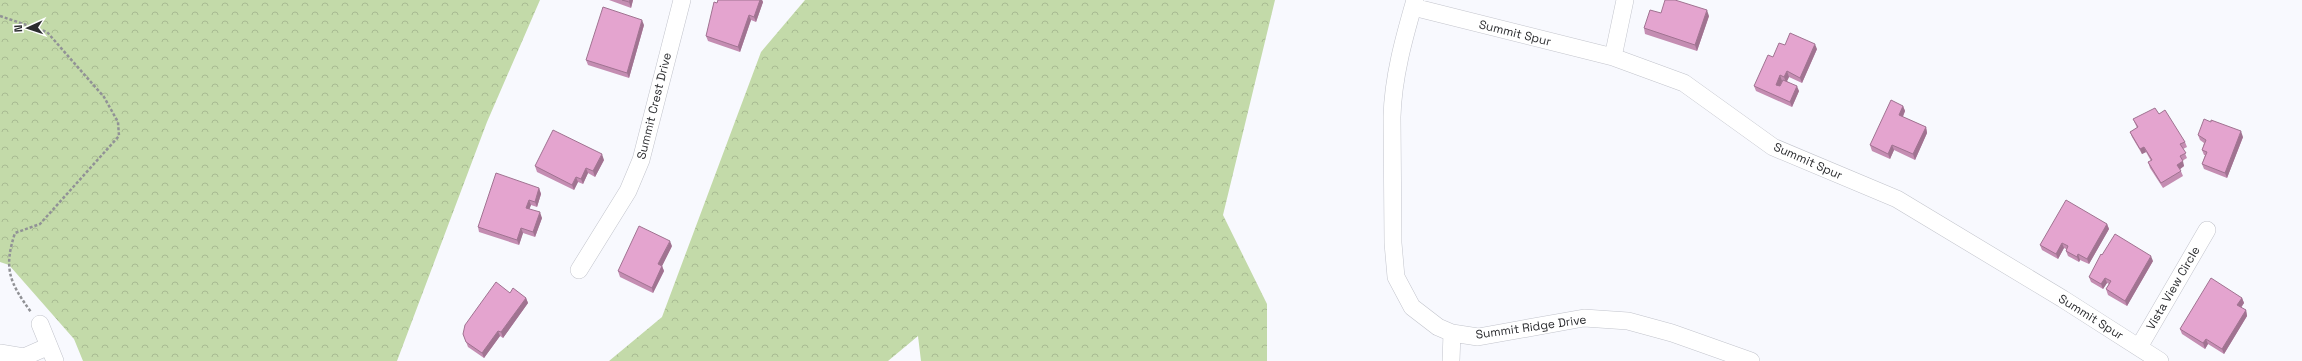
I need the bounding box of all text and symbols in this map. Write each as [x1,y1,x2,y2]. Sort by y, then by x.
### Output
north arrow [8,8,48,48]
street label: Summit Spur [1477,16,1553,50]
text: N [11,24,25,33]
street label: Summit Crest Drive [633,51,675,161]
street label: Summit Spur [1771,139,1845,184]
street label: Vista View Circle [2143,243,2203,333]
street label: Summit Spur [2055,291,2127,344]
street label: Summit Ridge Drive [1475,311,1587,343]

